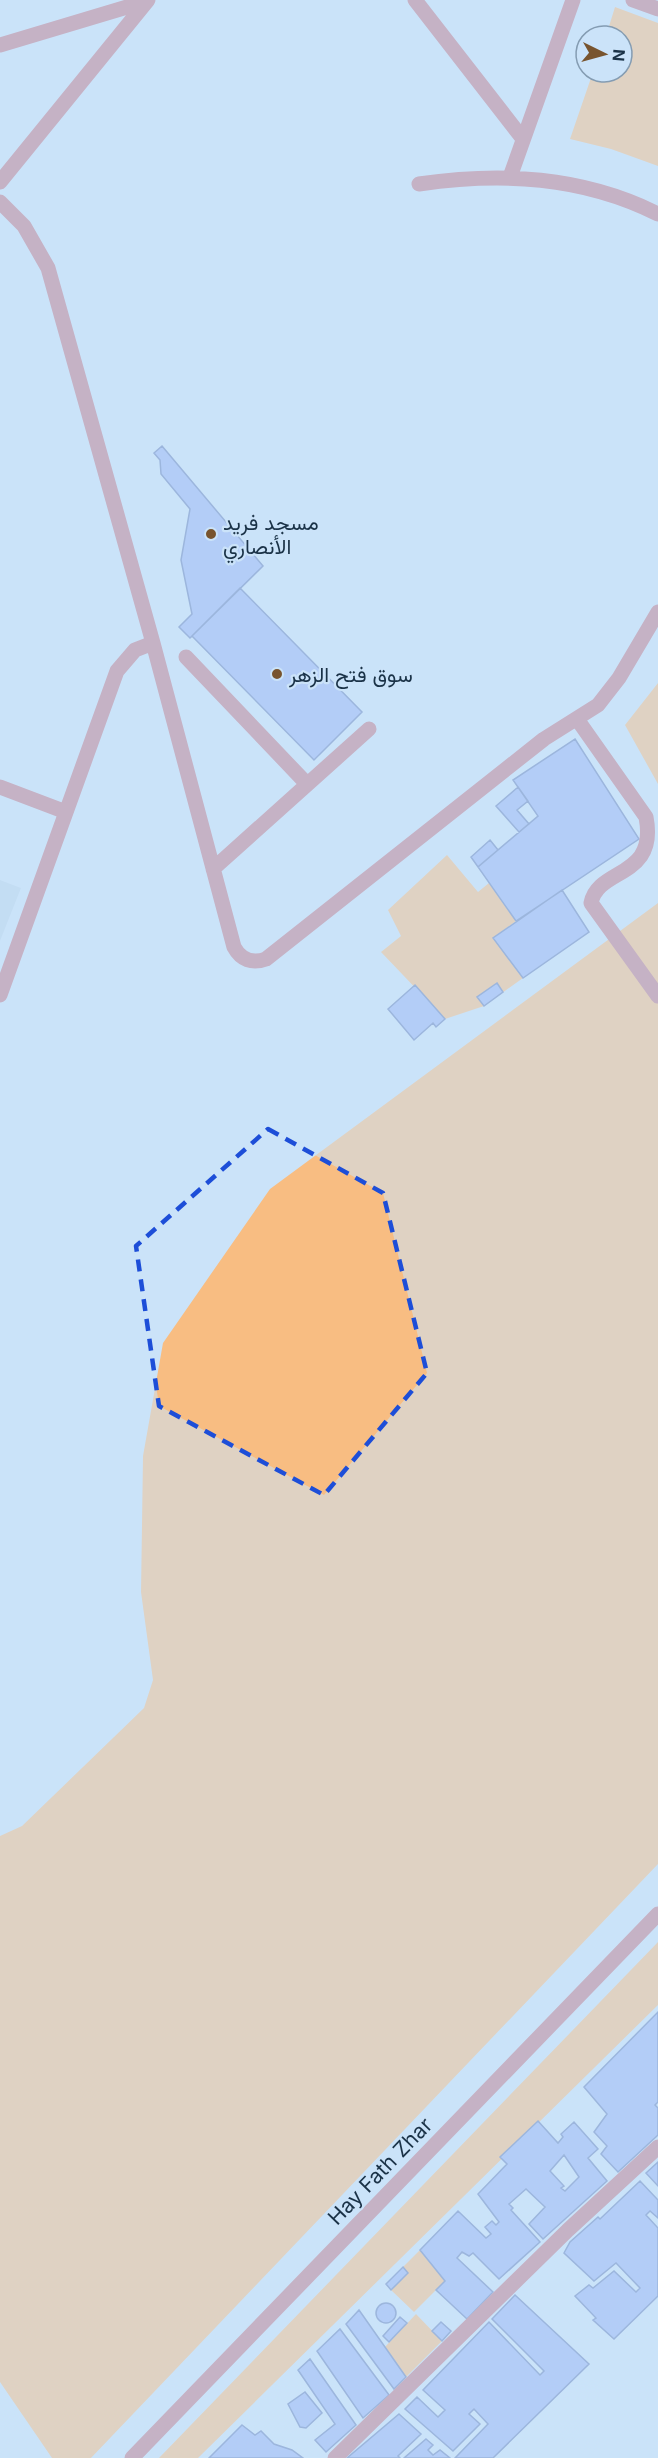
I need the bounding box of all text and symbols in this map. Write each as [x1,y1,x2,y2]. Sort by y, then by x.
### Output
north arrow [574,24,634,84]
text: N [608,48,629,62]
place label: مسجد فريد الأنصاري [223,510,319,564]
marker: مسجد فريد الأنصاري [204,527,218,541]
place label: سوق فتح الزهر [288,662,413,689]
marker: سوق فتح الزهر [270,667,284,681]
street label: Hay Fath Zhar [323,2112,437,2230]

